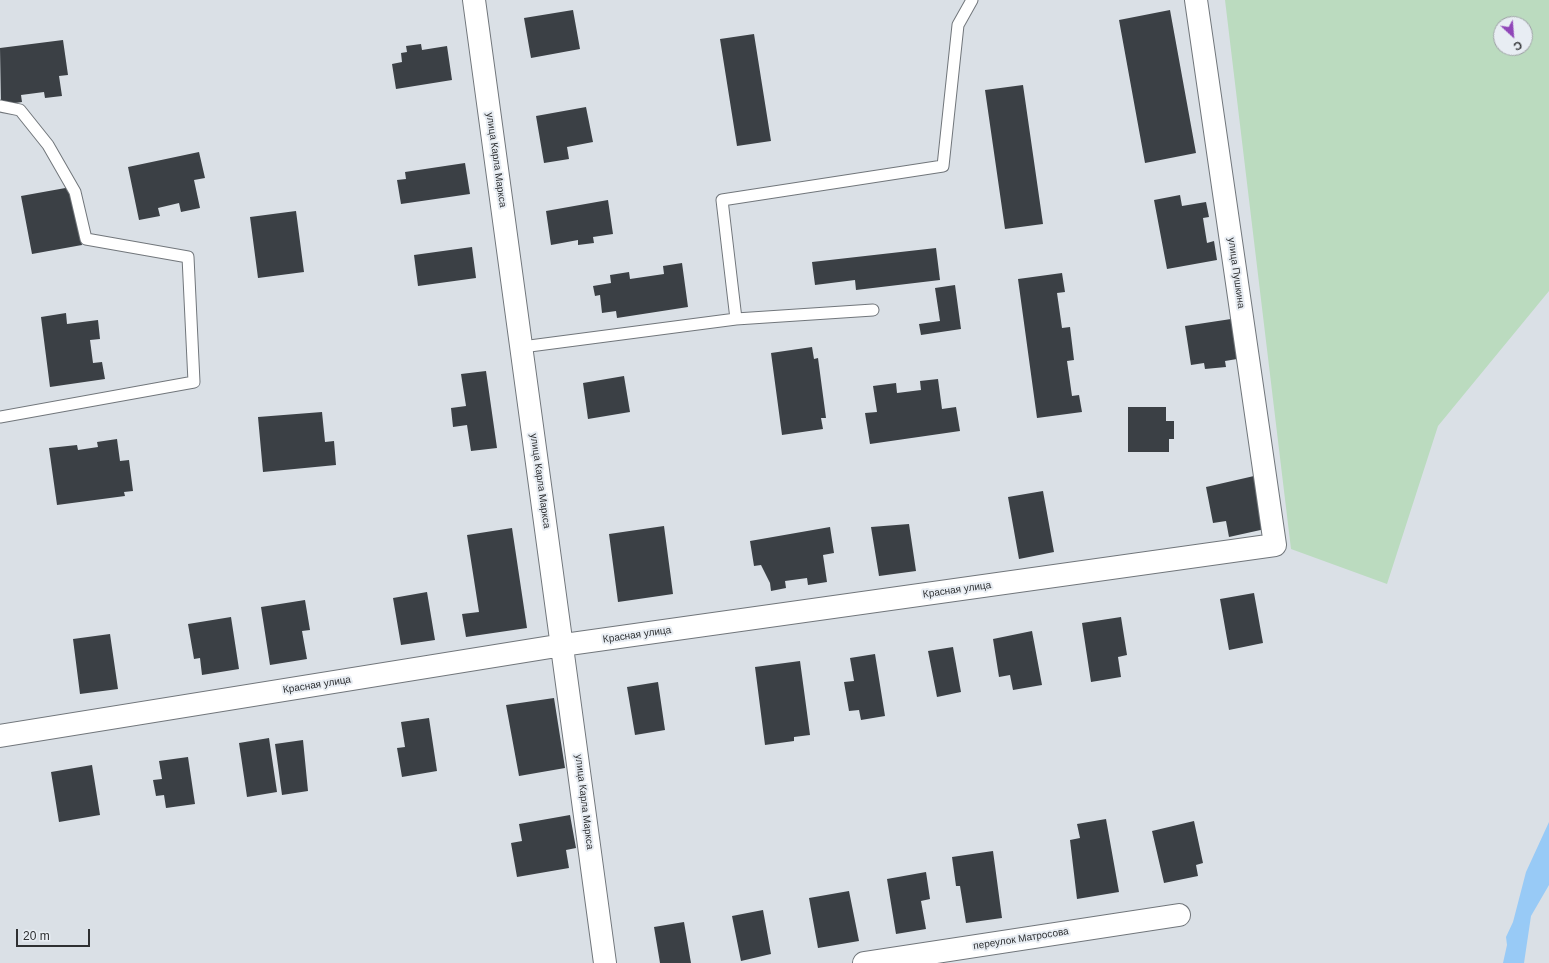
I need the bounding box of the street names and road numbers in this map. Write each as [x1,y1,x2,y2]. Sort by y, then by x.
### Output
street label: улица Карла Маркса [483,112,509,208]
street label: улица Пушкина [1225,237,1247,309]
street label: улица Карла Маркса [527,433,553,529]
street label: Красная улица [922,579,992,601]
street label: Красная улица [602,624,672,646]
street label: Красная улица [282,674,352,696]
street label: улица Карла Маркса [572,754,596,850]
street label: переулок Матросова [972,926,1070,952]

